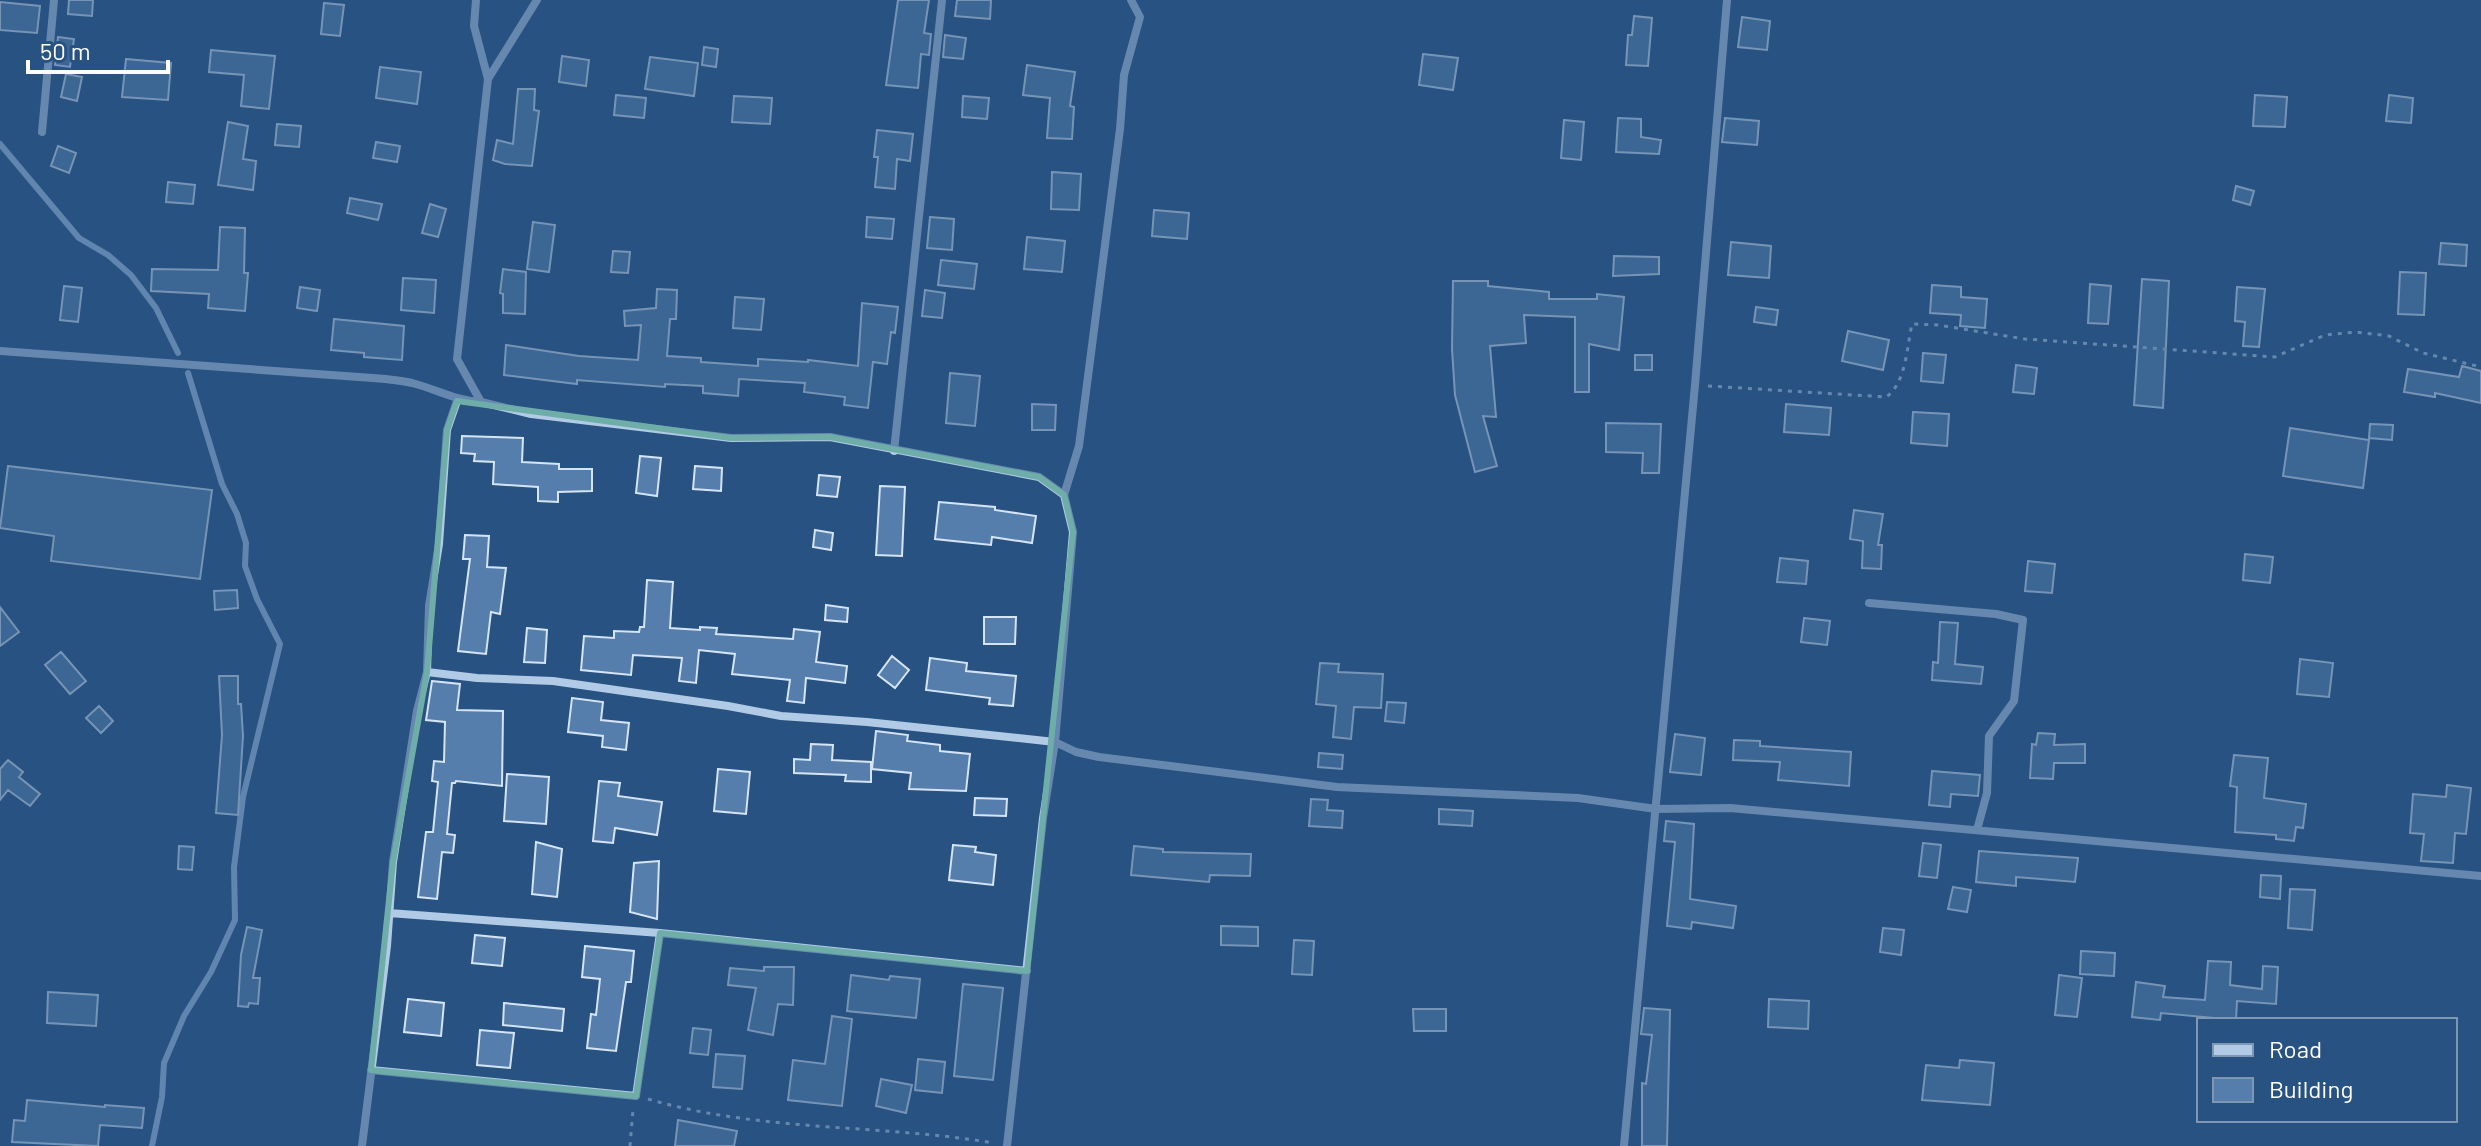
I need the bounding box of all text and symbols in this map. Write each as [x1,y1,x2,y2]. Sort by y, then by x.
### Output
scale bar [28,24,168,74]
text: 50 m [40,36,91,65]
legend [2197,1018,2457,1122]
text: Road [2269,1034,2322,1063]
text: Building [2269,1074,2353,1103]

